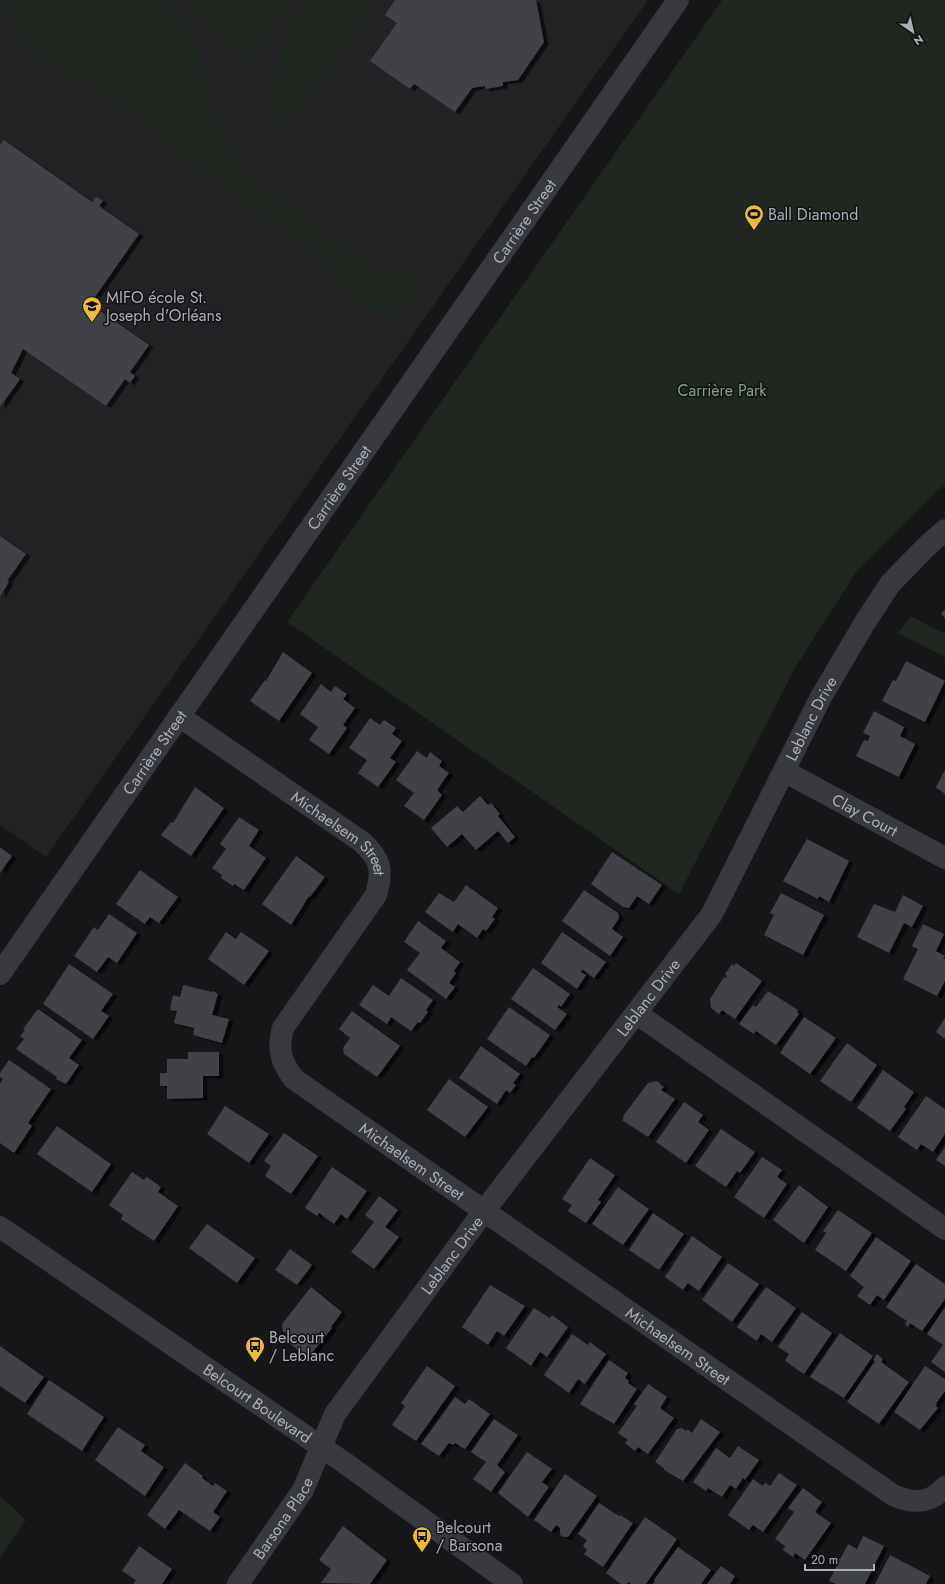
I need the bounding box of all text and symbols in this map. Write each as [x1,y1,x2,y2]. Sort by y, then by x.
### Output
north arrow [893,12,933,52]
text: N [910,31,927,49]
street label: Carrière Street [487,175,562,269]
sports icon: Ball Diamond [743,203,765,231]
place label: Ball Diamond [768,203,858,226]
place label: MIFO école St. Joseph d'Orléans [104,286,221,327]
school or university icon: MIFO école St. Joseph d'Orléans [81,295,103,323]
park label: Carrière Park [678,379,767,402]
street label: Carrière Street [302,440,377,535]
street label: Leblanc Drive [780,672,843,765]
street label: Carrière Street [117,706,192,800]
street label: Michaelsem Street [286,785,391,876]
street label: Clay Court [828,788,902,842]
street label: Leblanc Drive [611,954,686,1041]
street label: Michaelsem Street [355,1117,469,1206]
street label: Leblanc Drive [415,1211,489,1299]
street label: Michaelsem Street [621,1302,735,1391]
place label: Belcourt / Leblanc [269,1326,334,1367]
bus stop icon: Belcourt / Leblanc [244,1335,266,1363]
street label: Belcourt Boulevard [198,1358,316,1449]
street label: Barsona Place [248,1474,319,1564]
place label: Belcourt / Barsona [436,1516,502,1557]
bus stop icon: Belcourt / Barsona [411,1525,433,1553]
scale bar [805,1546,874,1572]
text: 20 m [811,1551,838,1569]

